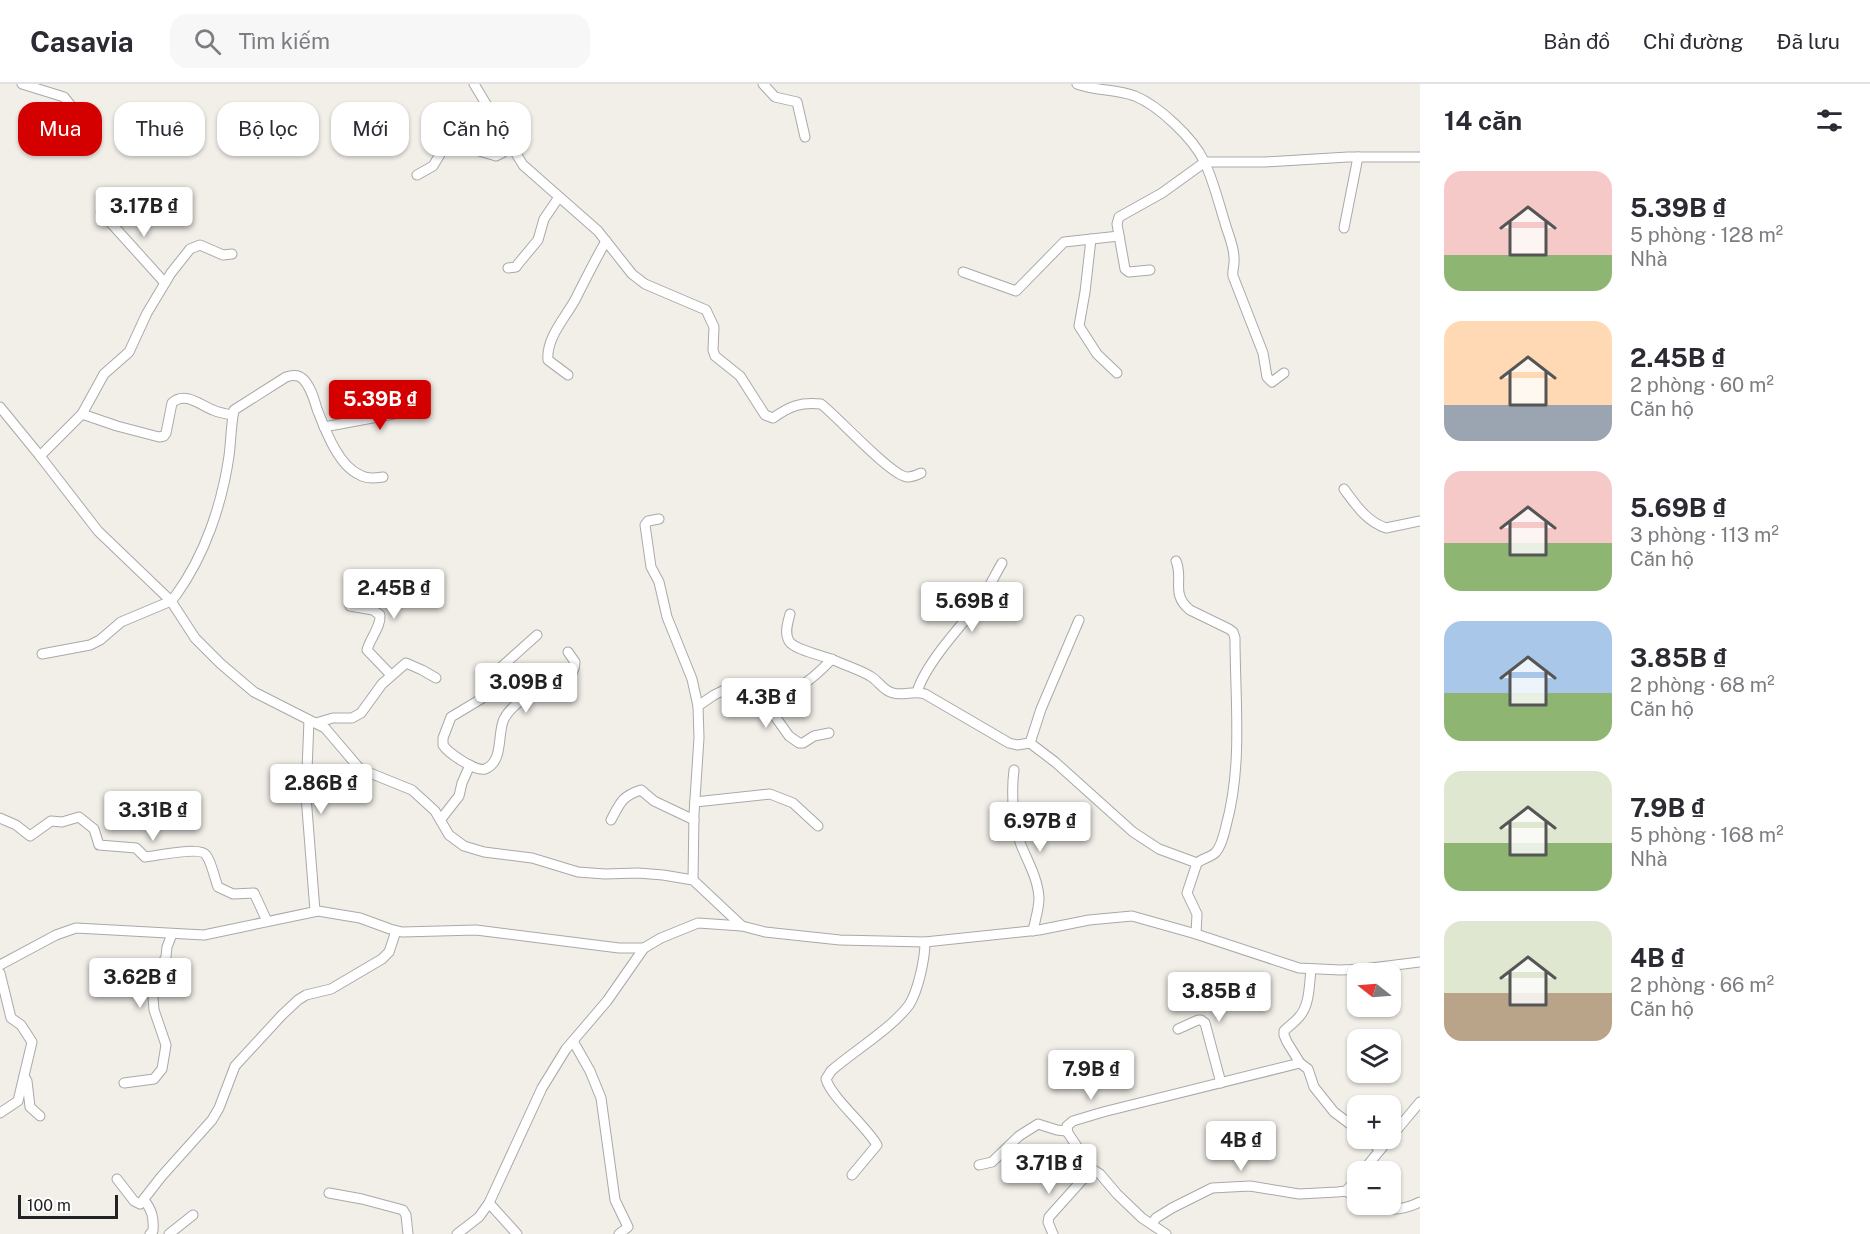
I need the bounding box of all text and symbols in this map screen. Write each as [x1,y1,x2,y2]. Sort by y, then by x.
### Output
search box [170,14,590,68]
text: Casavia [30,25,134,58]
icon: search [191,25,224,58]
text: Tìm kiếm [239,28,330,54]
text: Bản đồ [1543,29,1610,54]
text: Chỉ đường [1643,29,1744,54]
text: Đã lưu [1777,29,1840,54]
chip: Mua [18,102,102,156]
chip: Thuê [114,102,205,156]
chip: Bộ lọc [217,102,319,156]
chip: Mới [331,102,409,156]
chip: Căn hộ [421,102,531,156]
icon: filters [1813,104,1846,137]
text: 14 căn [1444,105,1522,136]
pin: 3.17B ₫ [89,187,199,238]
text: 5.39B ₫ [1630,192,1727,223]
text: 3.17B ₫ [110,194,178,218]
icon: home [1492,195,1564,267]
text: 5 phòng · 128 m² [1630,223,1783,247]
text: Nhà [1630,247,1668,271]
text: 2.45B ₫ [1630,342,1725,373]
icon: home [1492,345,1564,417]
text: 2 phòng · 60 m² [1630,373,1774,397]
pin: 5.39B ₫ [325,380,435,431]
text: 5.39B ₫ [343,387,417,411]
text: Căn hộ [1630,397,1694,421]
text: 5.69B ₫ [1630,492,1726,523]
icon: home [1492,495,1564,567]
text: 3 phòng · 113 m² [1630,523,1779,547]
text: Căn hộ [1630,547,1694,571]
pin: 2.45B ₫ [339,569,449,620]
text: 2.45B ₫ [357,576,431,600]
pin: 5.69B ₫ [917,582,1027,633]
text: 5.69B ₫ [935,589,1009,613]
text: 3.85B ₫ [1630,642,1727,673]
icon: home [1492,645,1564,717]
pin: 3.09B ₫ [471,663,581,714]
text: 3.09B ₫ [489,670,563,694]
text: 2 phòng · 68 m² [1630,673,1774,697]
pin: 4.3B ₫ [717,678,815,729]
text: 4.3B ₫ [736,685,796,709]
text: Căn hộ [1630,697,1694,721]
pin: 2.86B ₫ [266,764,376,815]
text: 2.86B ₫ [284,771,358,795]
pin: 3.31B ₫ [98,791,208,842]
text: 7.9B ₫ [1630,792,1705,823]
icon: home [1492,795,1564,867]
text: 3.31B ₫ [118,798,188,822]
pin: 6.97B ₫ [985,802,1095,853]
text: 6.97B ₫ [1004,809,1076,833]
text: 5 phòng · 168 m² [1630,823,1784,847]
text: Nhà [1630,847,1668,871]
text: 4B ₫ [1630,942,1685,973]
icon: home [1492,945,1564,1017]
pin: 3.62B ₫ [85,958,195,1009]
north arrow [1347,963,1401,1017]
map controls [1347,963,1401,1215]
text: 3.62B ₫ [103,965,177,989]
pin: 3.85B ₫ [1164,972,1274,1023]
text: 2 phòng · 66 m² [1630,973,1774,997]
text: 3.85B ₫ [1182,979,1256,1003]
text: Căn hộ [1630,997,1694,1021]
button: layers [1347,1029,1401,1083]
pin: 7.9B ₫ [1042,1050,1140,1101]
text: 7.9B ₫ [1062,1057,1120,1081]
button: + [1347,1095,1401,1149]
pin: 4B ₫ [1205,1121,1277,1172]
text: 4B ₫ [1220,1128,1262,1152]
pin: 3.71B ₫ [994,1144,1104,1195]
text: 3.71B ₫ [1015,1151,1083,1175]
button: − [1347,1161,1401,1215]
scale bar [18,1192,118,1220]
text: 100 m [27,1196,71,1215]

